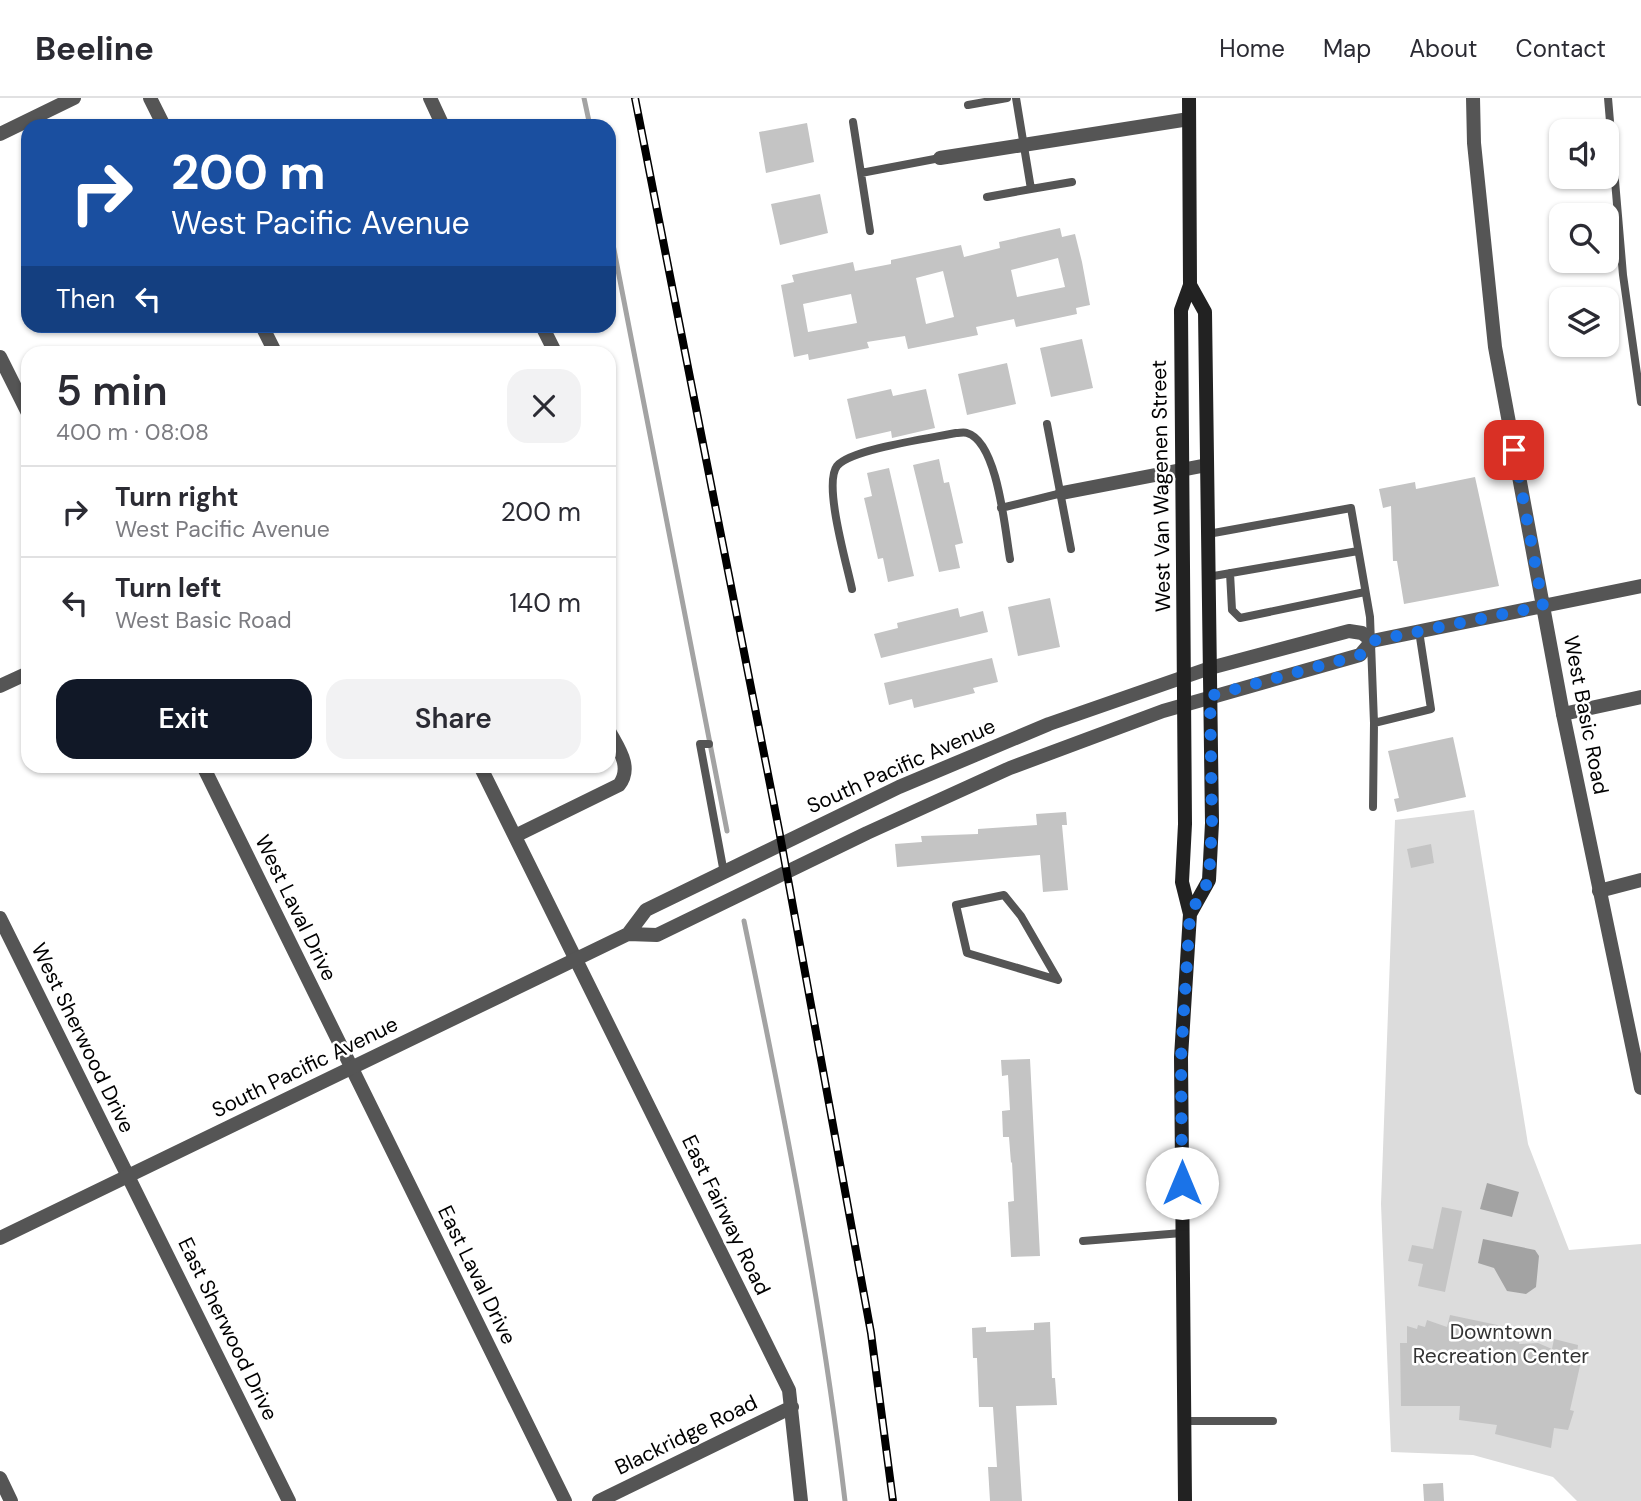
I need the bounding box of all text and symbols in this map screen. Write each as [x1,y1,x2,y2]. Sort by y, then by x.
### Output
text: Beeline [35,27,154,70]
text: Home [1219,33,1285,64]
text: Map [1323,33,1371,64]
text: About [1409,33,1478,64]
text: Contact [1516,33,1606,64]
map controls [1549,119,1619,357]
button: sound [1549,119,1619,189]
text: 200 m [171,140,326,204]
icon: right [56,147,147,238]
text: West Pacific Avenue [171,202,470,244]
button: search [1549,203,1619,273]
icon: left [129,280,167,318]
text: Then [56,282,115,316]
button: layers [1549,287,1619,357]
street label: West Van Wagenen Street [1145,360,1177,612]
text: 5 min [56,363,168,418]
button: close [507,369,581,443]
text: 400 m · 08:08 [56,417,209,447]
pin [1484,420,1544,480]
icon: arrive [1495,431,1533,469]
text: Turn right [115,480,239,514]
icon: right [56,493,94,531]
text: 200 m [501,495,581,529]
text: West Pacific Avenue [115,514,330,544]
text: Turn left [115,571,222,605]
icon: left [56,584,94,622]
text: 140 m [509,586,581,620]
text: West Basic Road [115,605,292,635]
street label: West Basic Road [1557,633,1615,797]
button: Exit [56,679,312,759]
button: Share [326,679,581,759]
street label: South Pacific Avenue [802,712,1000,820]
street label: West Laval Drive [249,830,343,986]
street label: West Sherwood Drive [25,938,141,1138]
street label: South Pacific Avenue [207,1010,403,1124]
street label: East Fairway Road [675,1130,777,1300]
position arrow [1145,1146,1219,1220]
street label: East Laval Drive [431,1201,523,1349]
street label: East Sherwood Drive [172,1233,284,1425]
park label: Downtown Recreation Center [1413,1318,1589,1370]
street label: Blackridge Road [610,1388,762,1482]

